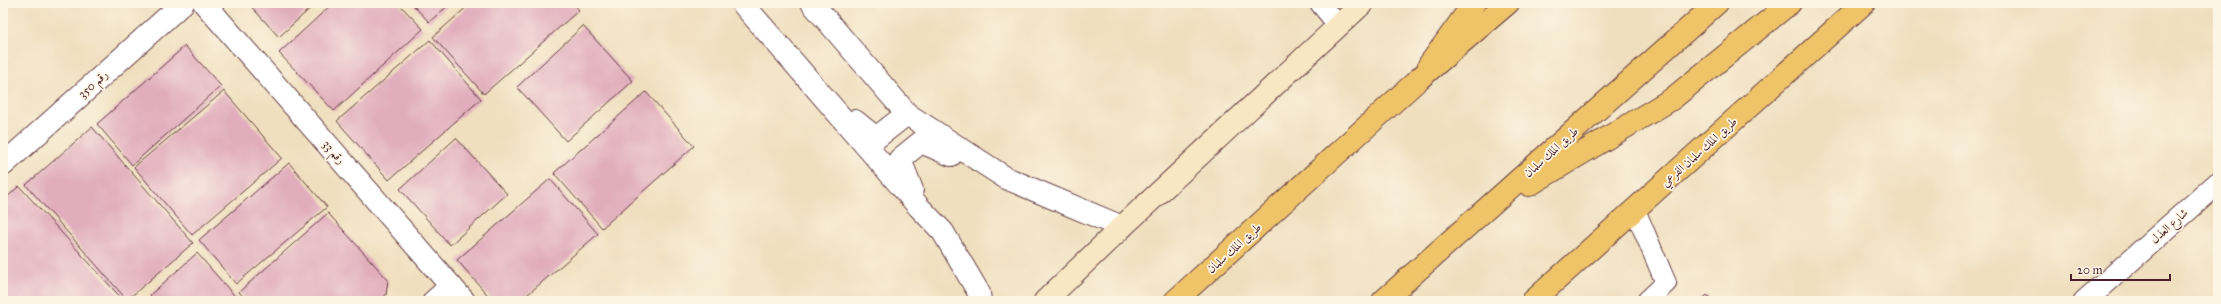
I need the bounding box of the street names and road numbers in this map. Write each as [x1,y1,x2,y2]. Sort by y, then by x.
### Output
street label: رقم 350 [75,67,113,104]
street label: طريق الملك سلمان الفرعي [1658,114,1742,192]
street label: طريق الملك سلمان [1521,124,1582,181]
street label: رقم 33 [317,137,348,169]
street label: شارع العذل [2147,205,2193,249]
street label: طريق الملك سلمان [1204,220,1265,277]

